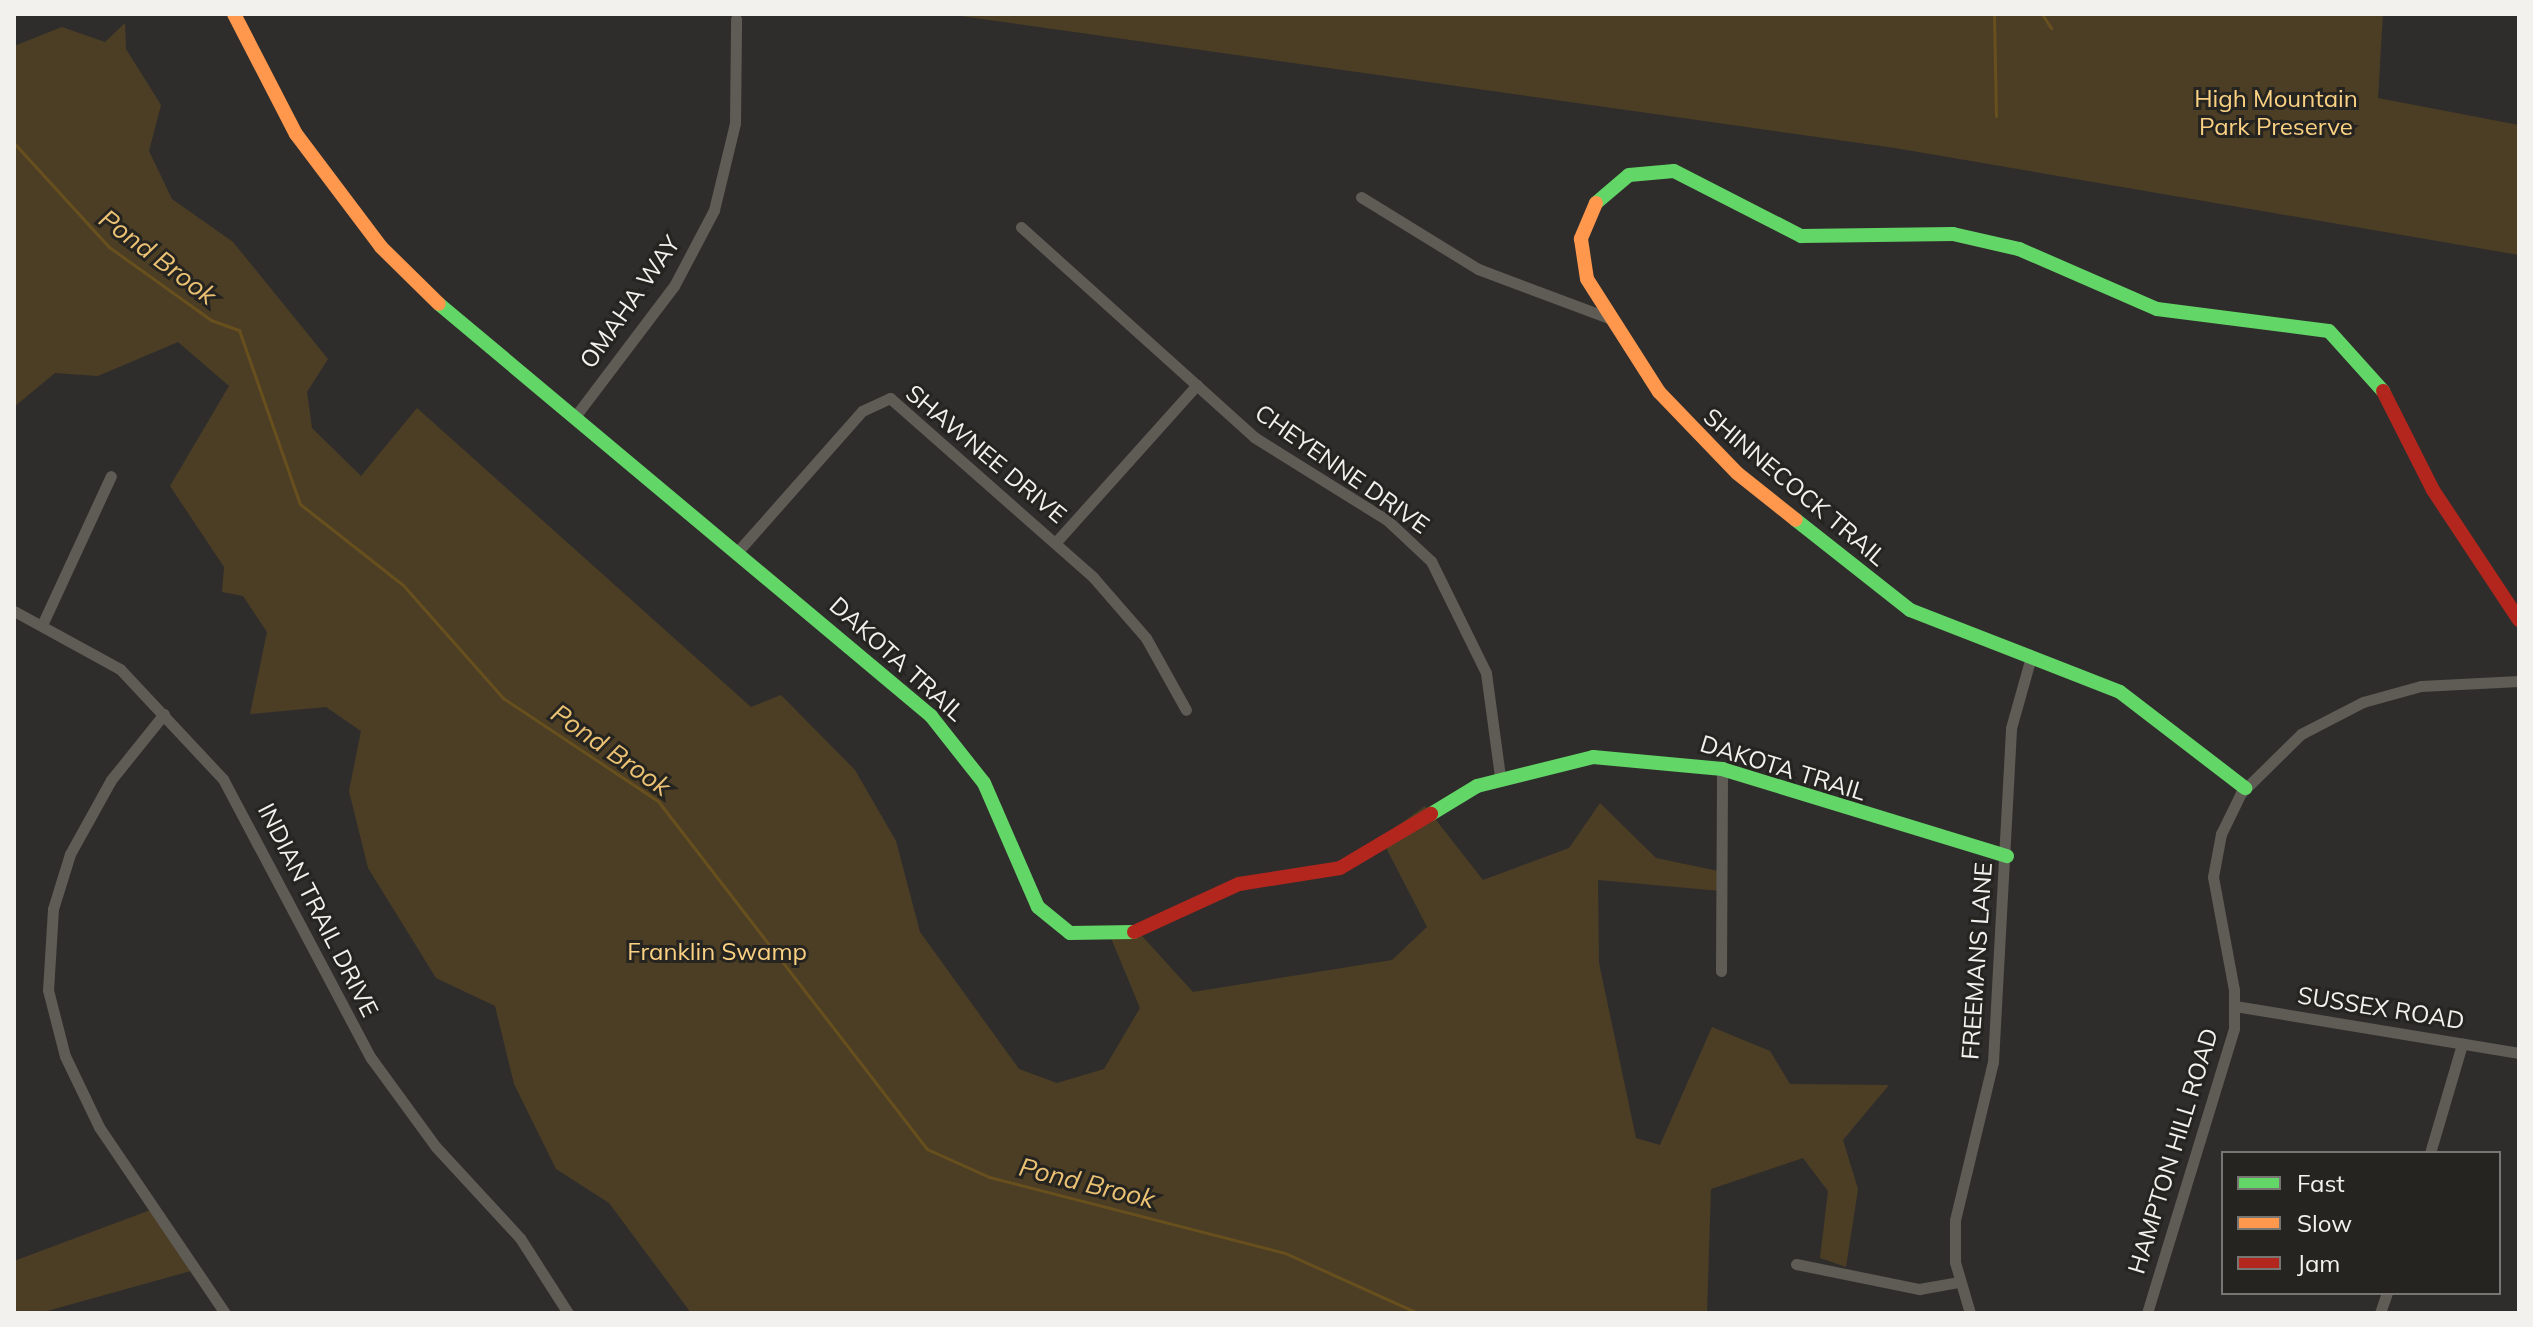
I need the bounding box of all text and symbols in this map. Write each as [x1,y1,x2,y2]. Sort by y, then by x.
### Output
park label: High Mountain Park Preserve [2194,85,2358,141]
water label: Pond Brook [93,203,223,311]
street label: OMAHA WAY [574,230,686,374]
street label: SHAWNEE DRIVE [900,379,1072,529]
street label: CHEYENNE DRIVE [1250,398,1434,540]
street label: SHINNECOCK TRAIL [1698,402,1892,572]
street label: DAKOTA TRAIL [824,591,970,727]
water label: Pond Brook [545,697,677,803]
street label: DAKOTA TRAIL [1697,729,1869,807]
street label: INDIAN TRAIL DRIVE [252,798,384,1022]
street label: FREEMANS LANE [1956,861,1998,1061]
park label: Franklin Swamp [627,938,807,966]
street label: SUSSEX ROAD [2296,981,2466,1035]
street label: HAMPTON HILL ROAD [2122,1025,2224,1277]
water label: Pond Brook [1016,1151,1158,1215]
legend [2221,1151,2501,1295]
text: Fast [2297,1168,2345,1198]
text: Slow [2297,1208,2352,1238]
text: Jam [2297,1248,2340,1278]

